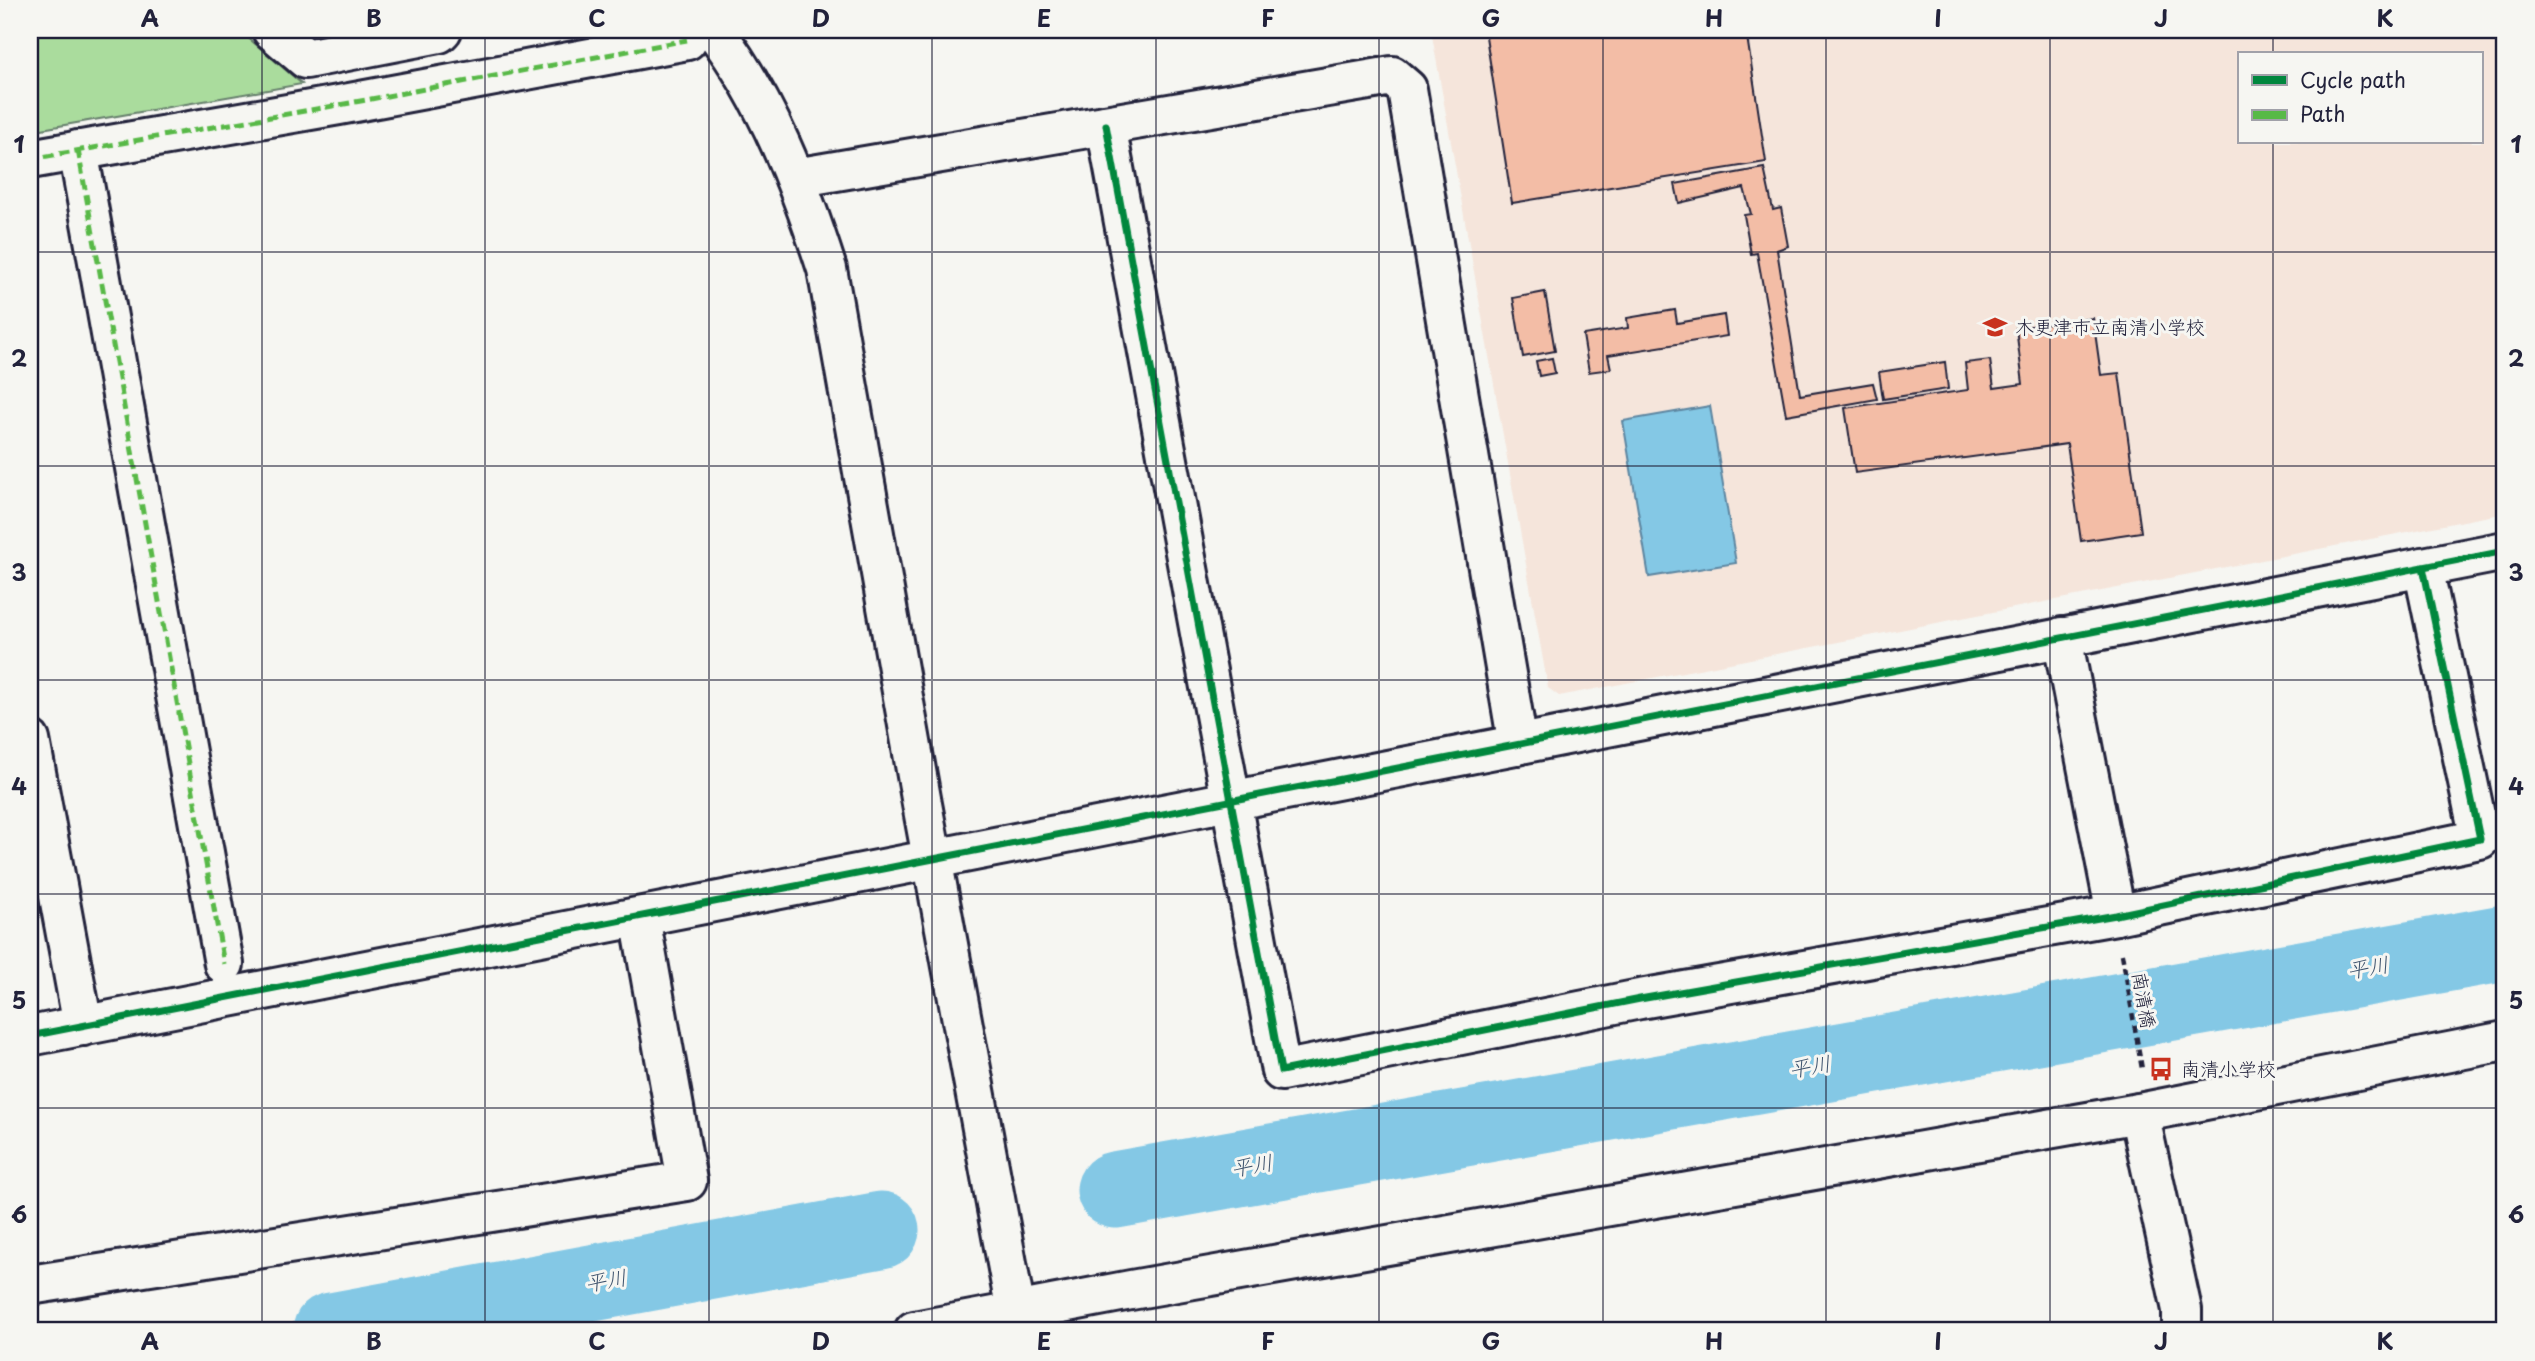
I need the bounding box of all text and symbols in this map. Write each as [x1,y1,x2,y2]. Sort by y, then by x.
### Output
text: A [141,0,159,35]
text: B [366,0,382,35]
text: C [588,0,606,35]
text: D [812,0,830,35]
text: E [1037,0,1051,35]
text: F [1261,0,1275,35]
text: G [1482,0,1500,35]
text: H [1705,0,1723,35]
text: I [1934,0,1942,35]
text: J [2154,0,2168,35]
text: K [2377,0,2394,35]
legend [2238,52,2482,144]
text: Cycle path [2300,63,2406,95]
text: Path [2300,97,2345,129]
text: 1 [14,126,25,161]
text: 1 [2511,126,2522,161]
place label: 木更津市立南清小学校 [2015,312,2205,340]
school or university icon: 木更津市立南清小学校 [1981,313,2009,341]
text: 2 [11,340,27,375]
text: 2 [2508,340,2524,375]
text: 3 [11,554,27,589]
text: 3 [2508,554,2524,589]
text: 4 [11,768,27,803]
text: 4 [2508,768,2524,803]
water label: 平川 [2344,947,2391,985]
street label: 南清橋 [2126,969,2164,1030]
text: 5 [12,982,26,1017]
text: 5 [2509,982,2523,1017]
water label: 平川 [1786,1046,1833,1084]
place label: 南清小学校 [2181,1054,2276,1082]
bus stop icon: 南清小学校 [2147,1055,2175,1083]
water label: 平川 [1228,1145,1275,1183]
text: 6 [11,1196,27,1231]
text: 6 [2508,1196,2524,1231]
water label: 平川 [582,1260,629,1298]
text: A [141,1323,159,1358]
text: B [366,1323,382,1358]
text: C [588,1323,606,1358]
text: D [812,1323,830,1358]
text: E [1037,1323,1051,1358]
text: F [1261,1323,1275,1358]
text: G [1482,1323,1500,1358]
text: H [1705,1323,1723,1358]
text: I [1934,1323,1942,1358]
text: J [2154,1323,2168,1358]
text: K [2377,1323,2394,1358]

